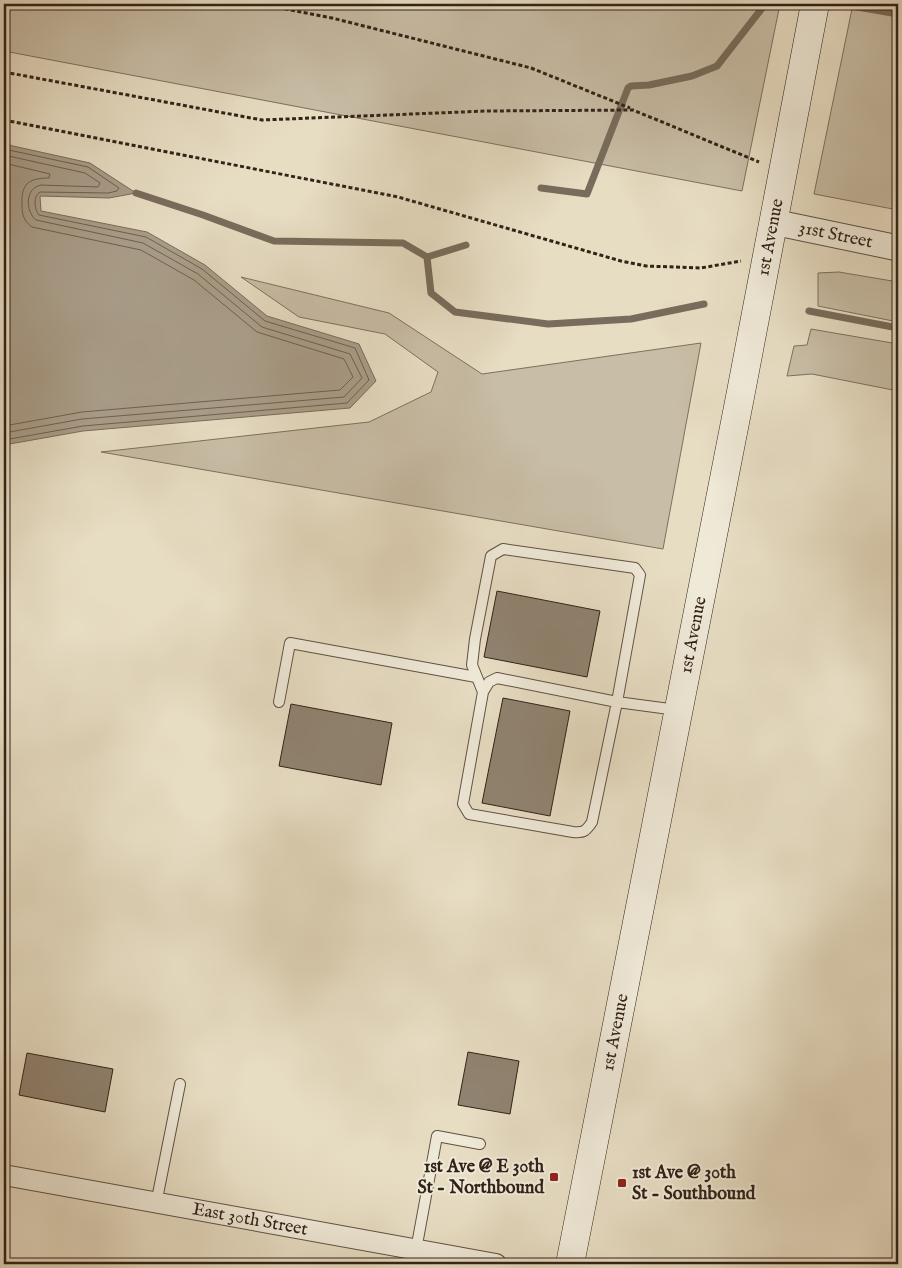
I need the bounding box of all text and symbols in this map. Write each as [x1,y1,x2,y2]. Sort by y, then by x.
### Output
street label: 1st Avenue [752,197,789,278]
street label: 31st Street [797,216,875,254]
street label: 1st Avenue [675,594,712,676]
street label: 1st Avenue [597,992,634,1073]
place label: 1st Ave @ E 30th St - Northbound [418,1156,544,1200]
place label: 1st Ave @ 30th St - Southbound [632,1162,756,1206]
marker: 1st Ave @ E 30th St - Northbound [548,1171,560,1183]
marker: 1st Ave @ 30th St - Southbound [616,1177,628,1189]
street label: East 30th Street [191,1198,310,1241]

